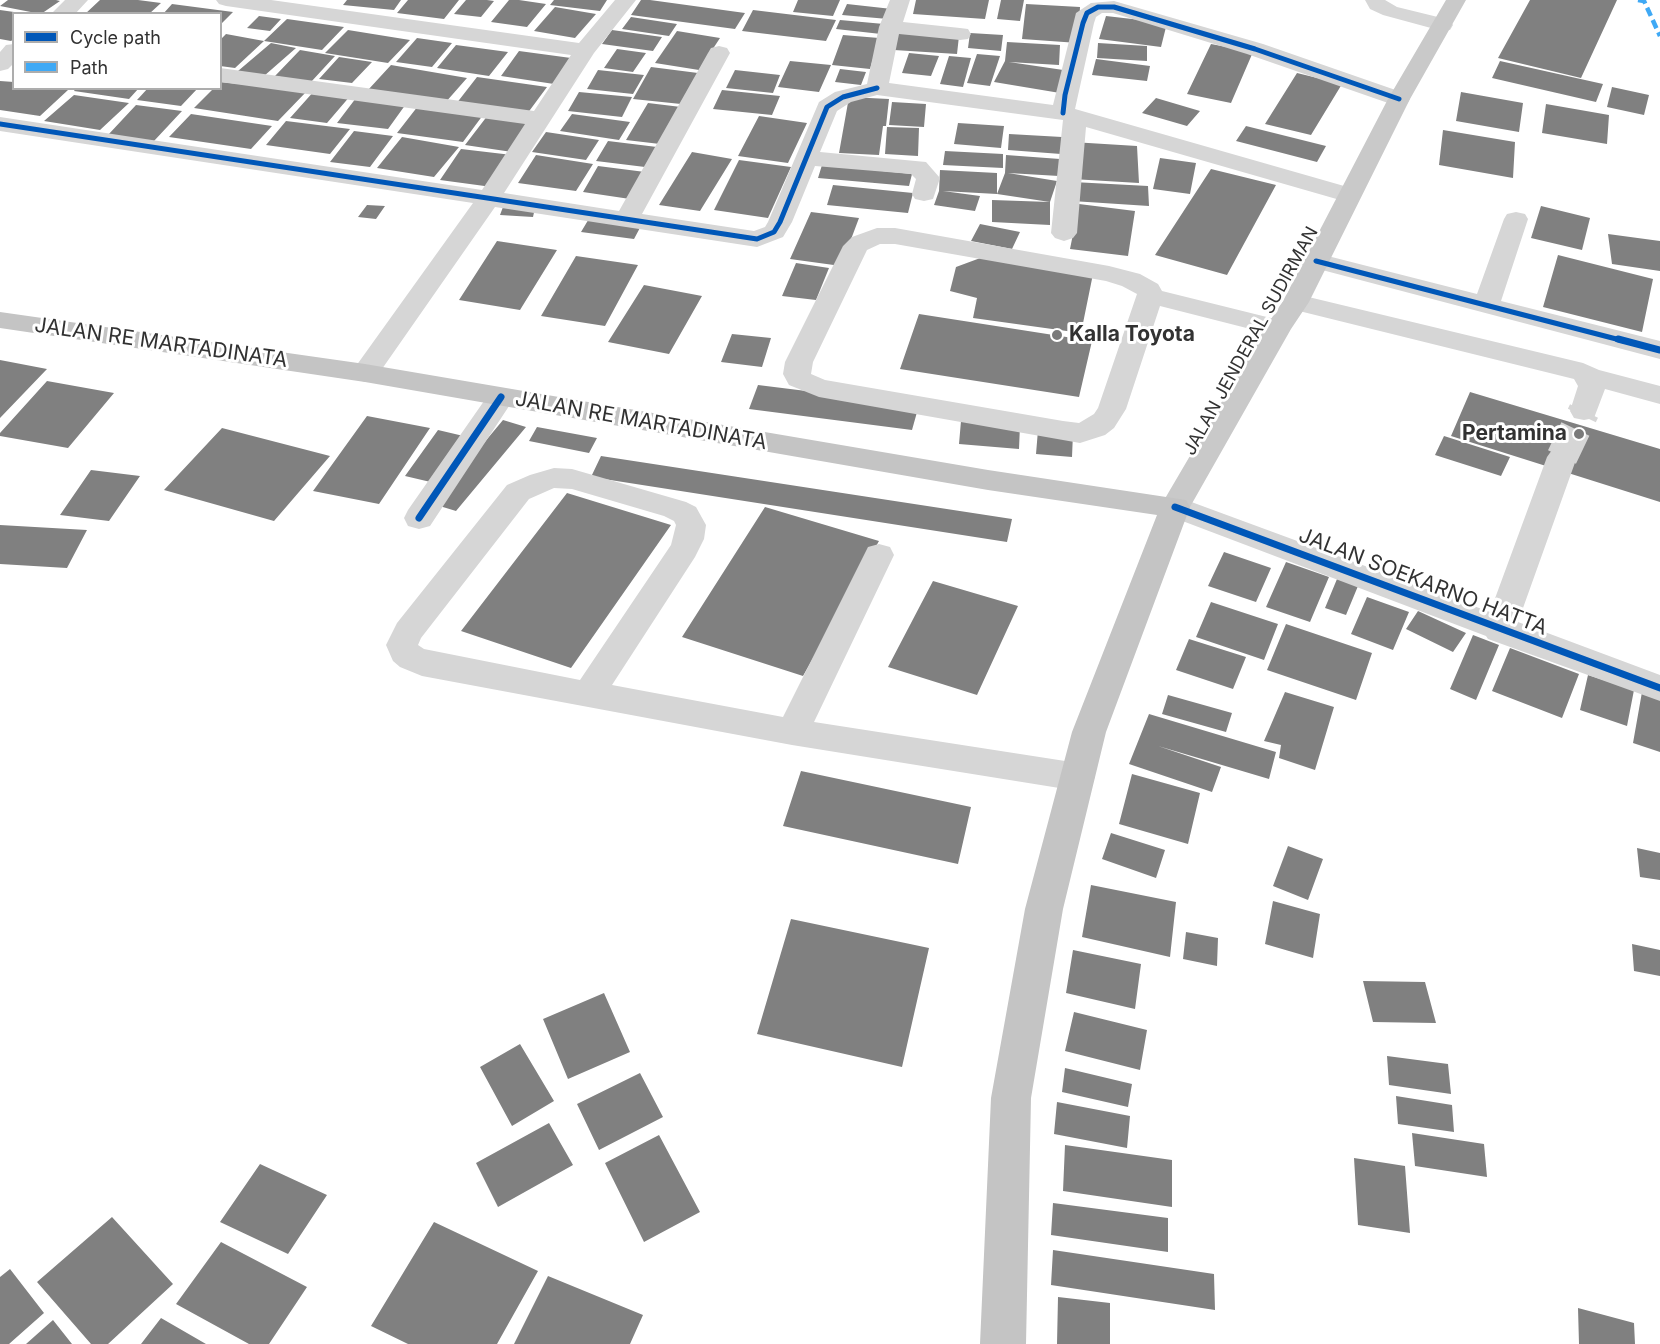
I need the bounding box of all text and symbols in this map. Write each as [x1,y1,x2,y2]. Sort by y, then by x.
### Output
legend [12,12,222,90]
text: Cycle path [70,27,161,48]
text: Path [70,57,108,78]
street label: JALAN JENDERAL SUDIRMAN [1179,223,1323,459]
street label: JALAN RE MARTADINATA [33,313,289,373]
place label: Kalla Toyota [1069,322,1195,348]
marker: Kalla Toyota [1050,328,1064,342]
street label: JALAN RE MARTADINATA [513,386,769,456]
place label: Pertamina [1462,421,1567,447]
marker: Pertamina [1572,427,1586,441]
street label: JALAN SOEKARNO HATTA [1295,523,1551,641]

